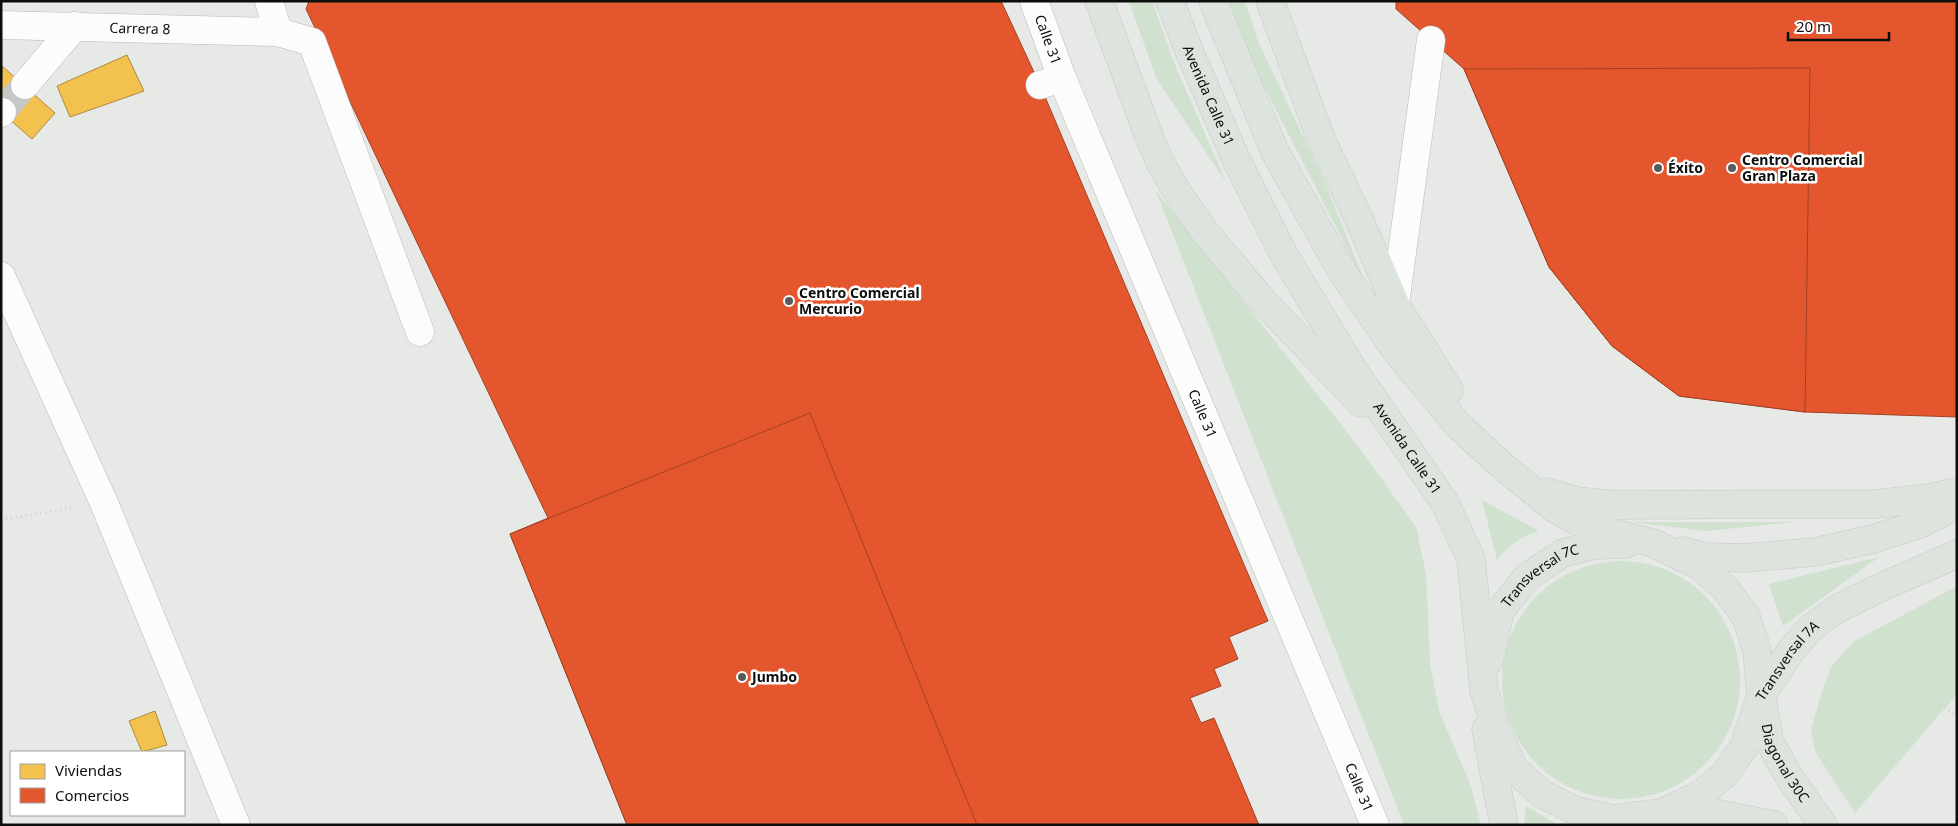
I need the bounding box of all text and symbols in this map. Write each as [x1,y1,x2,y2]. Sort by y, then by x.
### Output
scale bar [1788,10,1889,42]
street label: Calle 31 [1031,12,1066,67]
text: 20 m [1796,16,1831,36]
street label: Carrera 8 [109,18,171,38]
street label: Avenida Calle 31 [1179,42,1239,149]
place label: Centro Comercial Gran Plaza [1742,150,1863,185]
place label: Éxito [1668,158,1703,177]
marker: Éxito [1652,162,1664,174]
marker: Centro Comercial Gran Plaza [1726,162,1738,174]
place label: Centro Comercial Mercurio [799,283,920,318]
marker: Centro Comercial Mercurio [783,295,795,307]
street label: Calle 31 [1184,386,1222,441]
street label: Avenida Calle 31 [1369,398,1446,498]
street label: Transversal 7C [1497,539,1581,611]
street label: Transversal 7A [1751,616,1822,704]
place label: Jumbo [750,667,797,686]
marker: Jumbo [736,671,748,683]
street label: Diagonal 30C [1757,722,1814,806]
legend [10,751,185,816]
text: Viviendas [55,760,122,780]
street label: Calle 31 [1341,760,1378,815]
text: Comercios [55,785,129,805]

